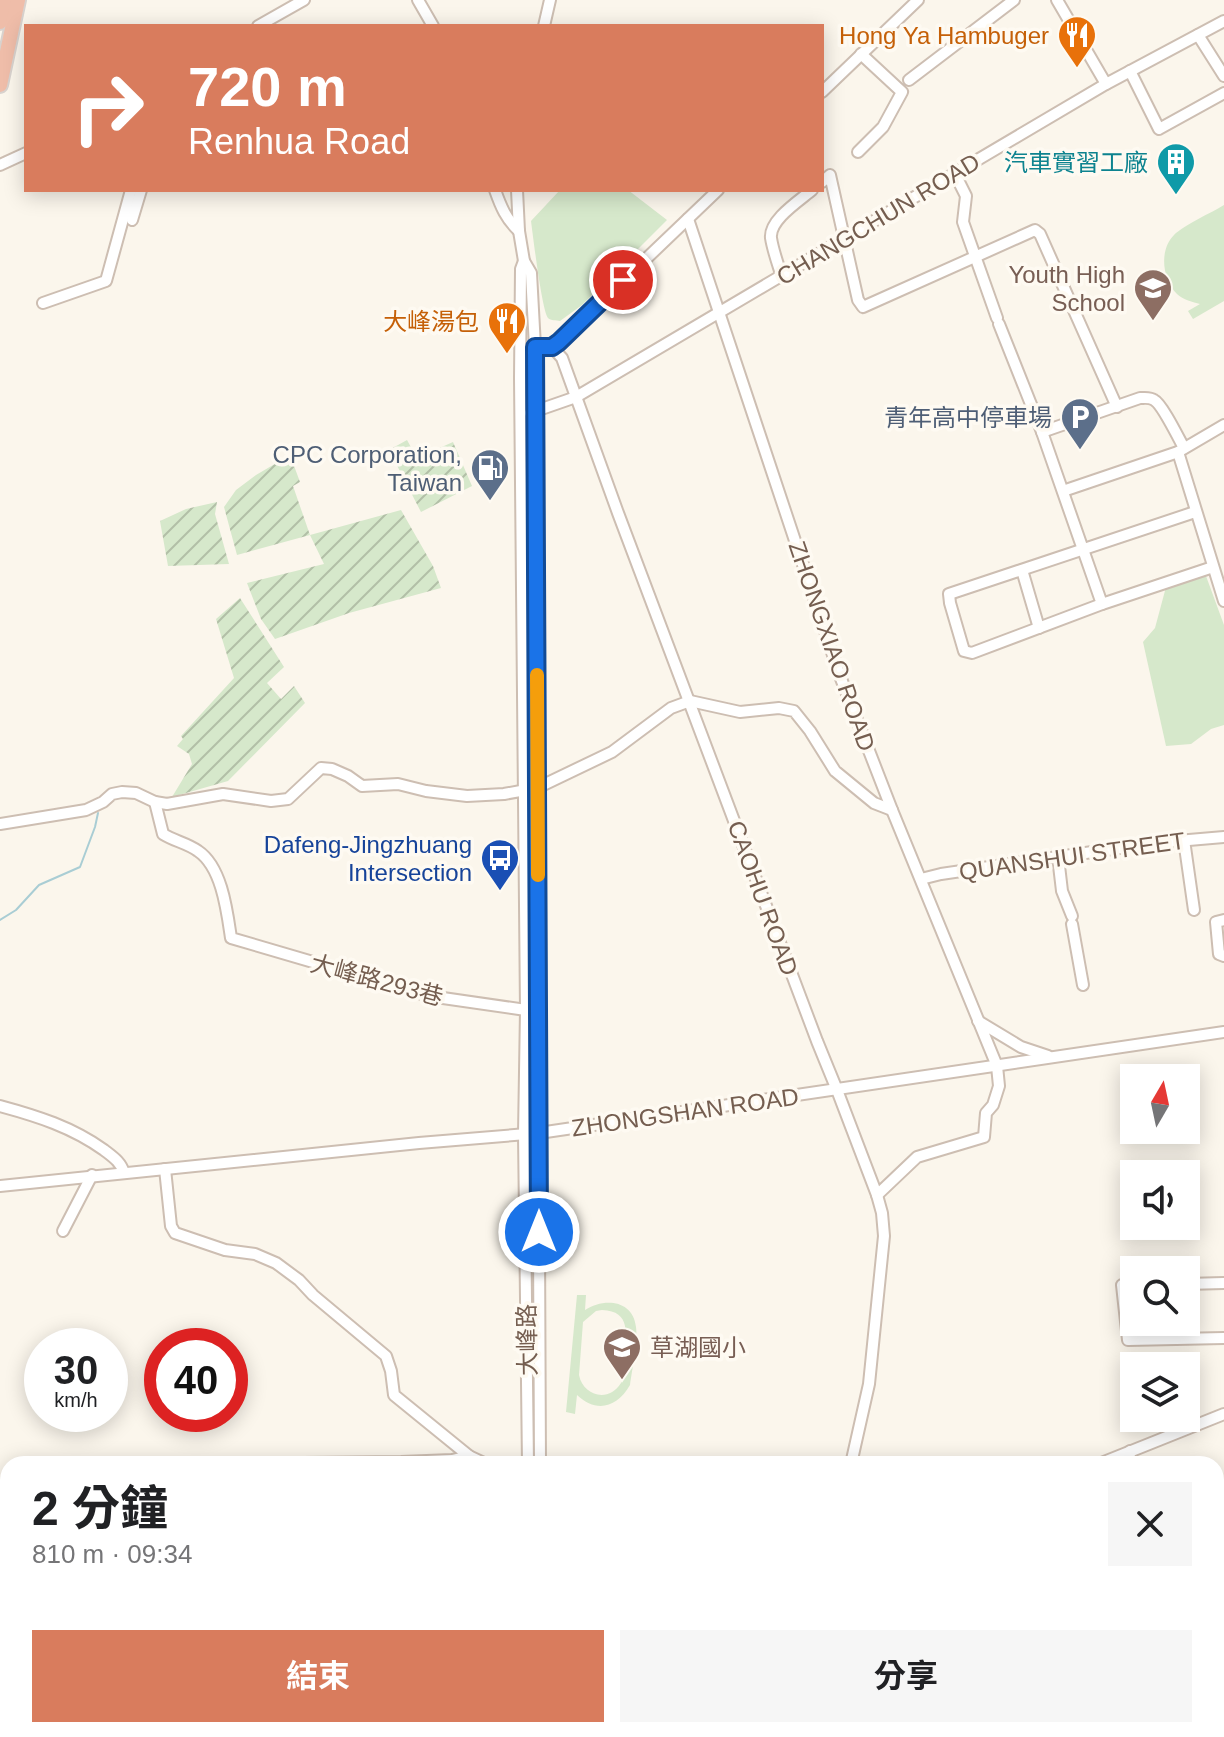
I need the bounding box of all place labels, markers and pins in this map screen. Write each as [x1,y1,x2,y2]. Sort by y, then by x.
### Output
restaurant icon: Hong Ya Hambuger [1056,14,1098,69]
place label: Hong Ya Hambuger [839,22,1049,49]
building icon: 汽車實習工廠 [1155,141,1197,196]
place label: 汽車實習工廠 [1004,149,1148,176]
pin [589,246,657,314]
place label: Youth High School [1008,261,1125,316]
school or university icon: Youth High School [1132,267,1174,322]
restaurant icon: 大峰湯包 [486,300,528,355]
place label: 大峰湯包 [383,308,479,335]
parking icon: 青年高中停車場 [1059,396,1101,451]
place label: 青年高中停車場 [884,404,1052,431]
place label: CPC Corporation, Taiwan [273,441,462,496]
fuel station icon: CPC Corporation, Taiwan [469,447,511,502]
place label: Dafeng-Jingzhuang Intersection [264,831,472,886]
bus stop icon: Dafeng-Jingzhuang Intersection [479,837,521,892]
school or university icon: 草湖國小 [601,1326,643,1381]
place label: 草湖國小 [650,1334,746,1361]

